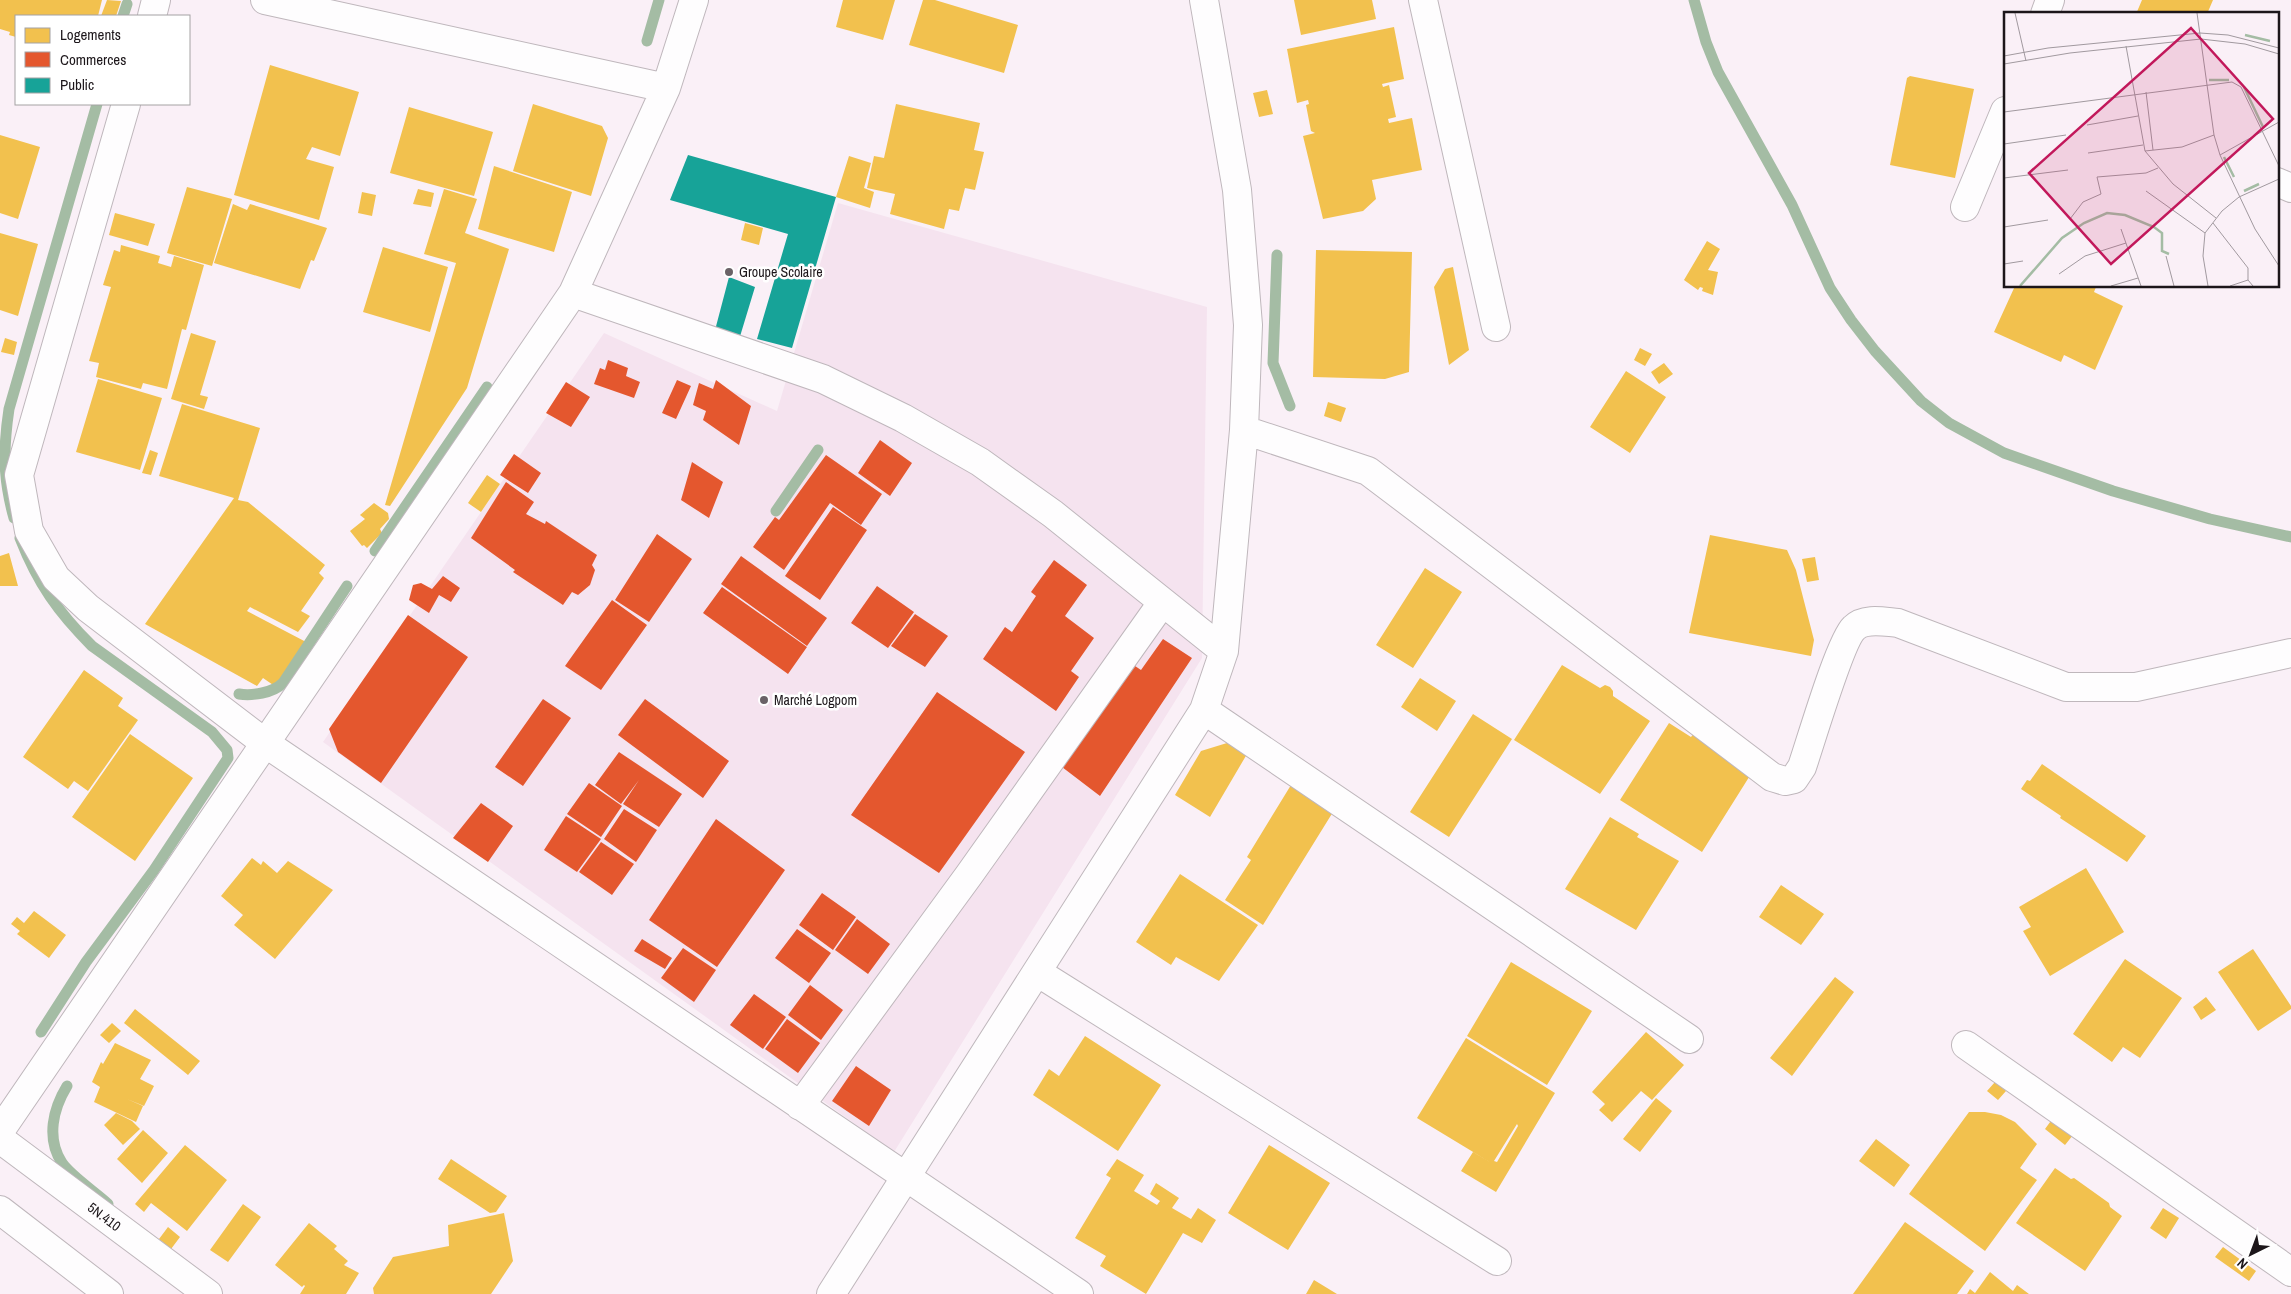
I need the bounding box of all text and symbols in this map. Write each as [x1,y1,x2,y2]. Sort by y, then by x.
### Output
inset map [2004,12,2278,288]
legend [15,15,190,105]
text: Logements [60,24,121,45]
text: Commerces [60,49,126,70]
text: Public [60,74,94,95]
place label: Groupe Scolaire [739,263,823,281]
marker: Groupe Scolaire [723,266,735,278]
place label: Marché Logpom [774,691,857,709]
marker: Marché Logpom [758,694,770,706]
street label: 5N.410 [84,1198,124,1235]
north arrow [2226,1229,2276,1279]
text: N [2233,1254,2251,1273]

